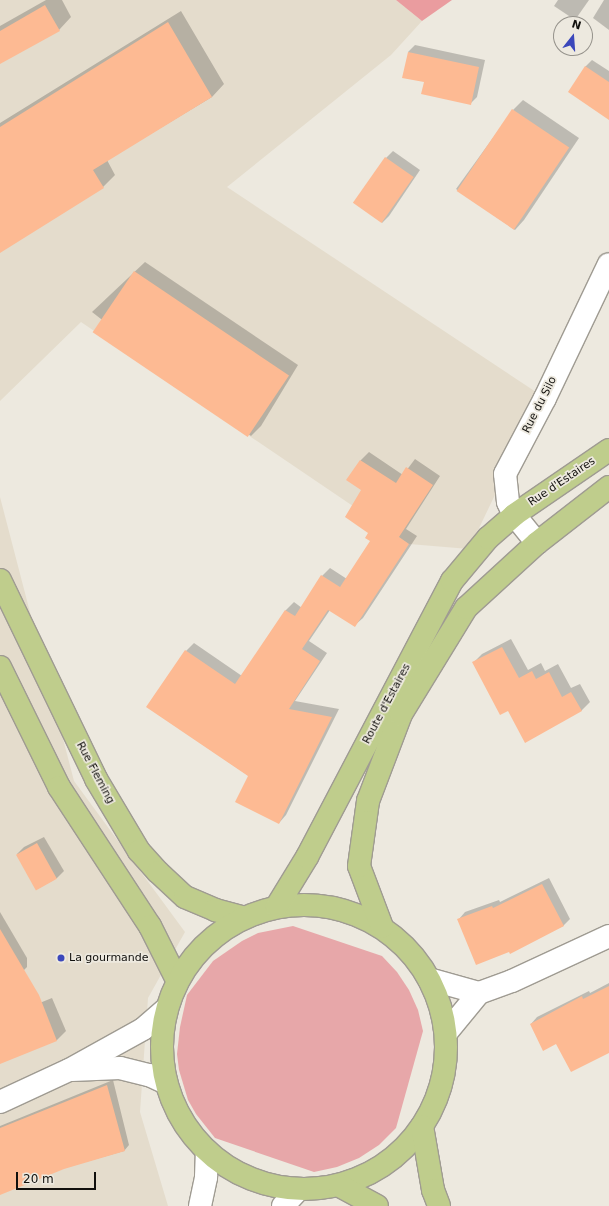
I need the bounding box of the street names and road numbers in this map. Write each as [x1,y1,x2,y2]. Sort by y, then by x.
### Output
street label: Rue du Silo [520,375,560,435]
street label: Rue d'Estaires [526,455,598,509]
street label: Route d'Estaires [360,662,414,746]
street label: Rue Fleming [73,740,117,806]

